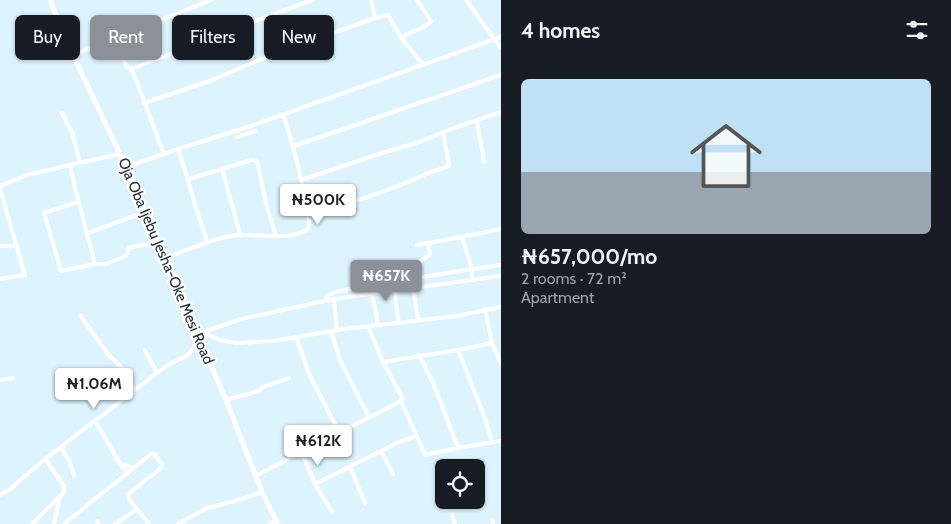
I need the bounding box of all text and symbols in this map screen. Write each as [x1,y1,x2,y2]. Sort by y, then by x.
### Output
chip: Buy [15,15,80,60]
chip: Rent [90,15,162,60]
chip: Filters [172,15,254,60]
chip: New [264,15,334,60]
icon: filters [903,16,931,44]
text: 4 homes [521,18,600,43]
icon: home [681,111,771,201]
street label: Oja Oba Ijebu Jesha-Oke Mesi Road [114,155,218,367]
pin: ₦500K [283,184,353,226]
text: ₦500K [291,190,345,209]
text: ₦657,000/mo [521,244,657,269]
pin: ₦657K [351,260,421,302]
text: ₦657K [362,266,410,285]
text: 2 rooms · 72 m² [521,269,626,288]
text: Apartment [521,288,594,307]
pin: ₦1.06M [53,368,135,410]
text: ₦1.06M [66,374,122,393]
pin: ₦612K [283,424,353,467]
text: ₦612K [295,431,341,450]
map controls [435,459,485,509]
button: locate [435,459,485,509]

